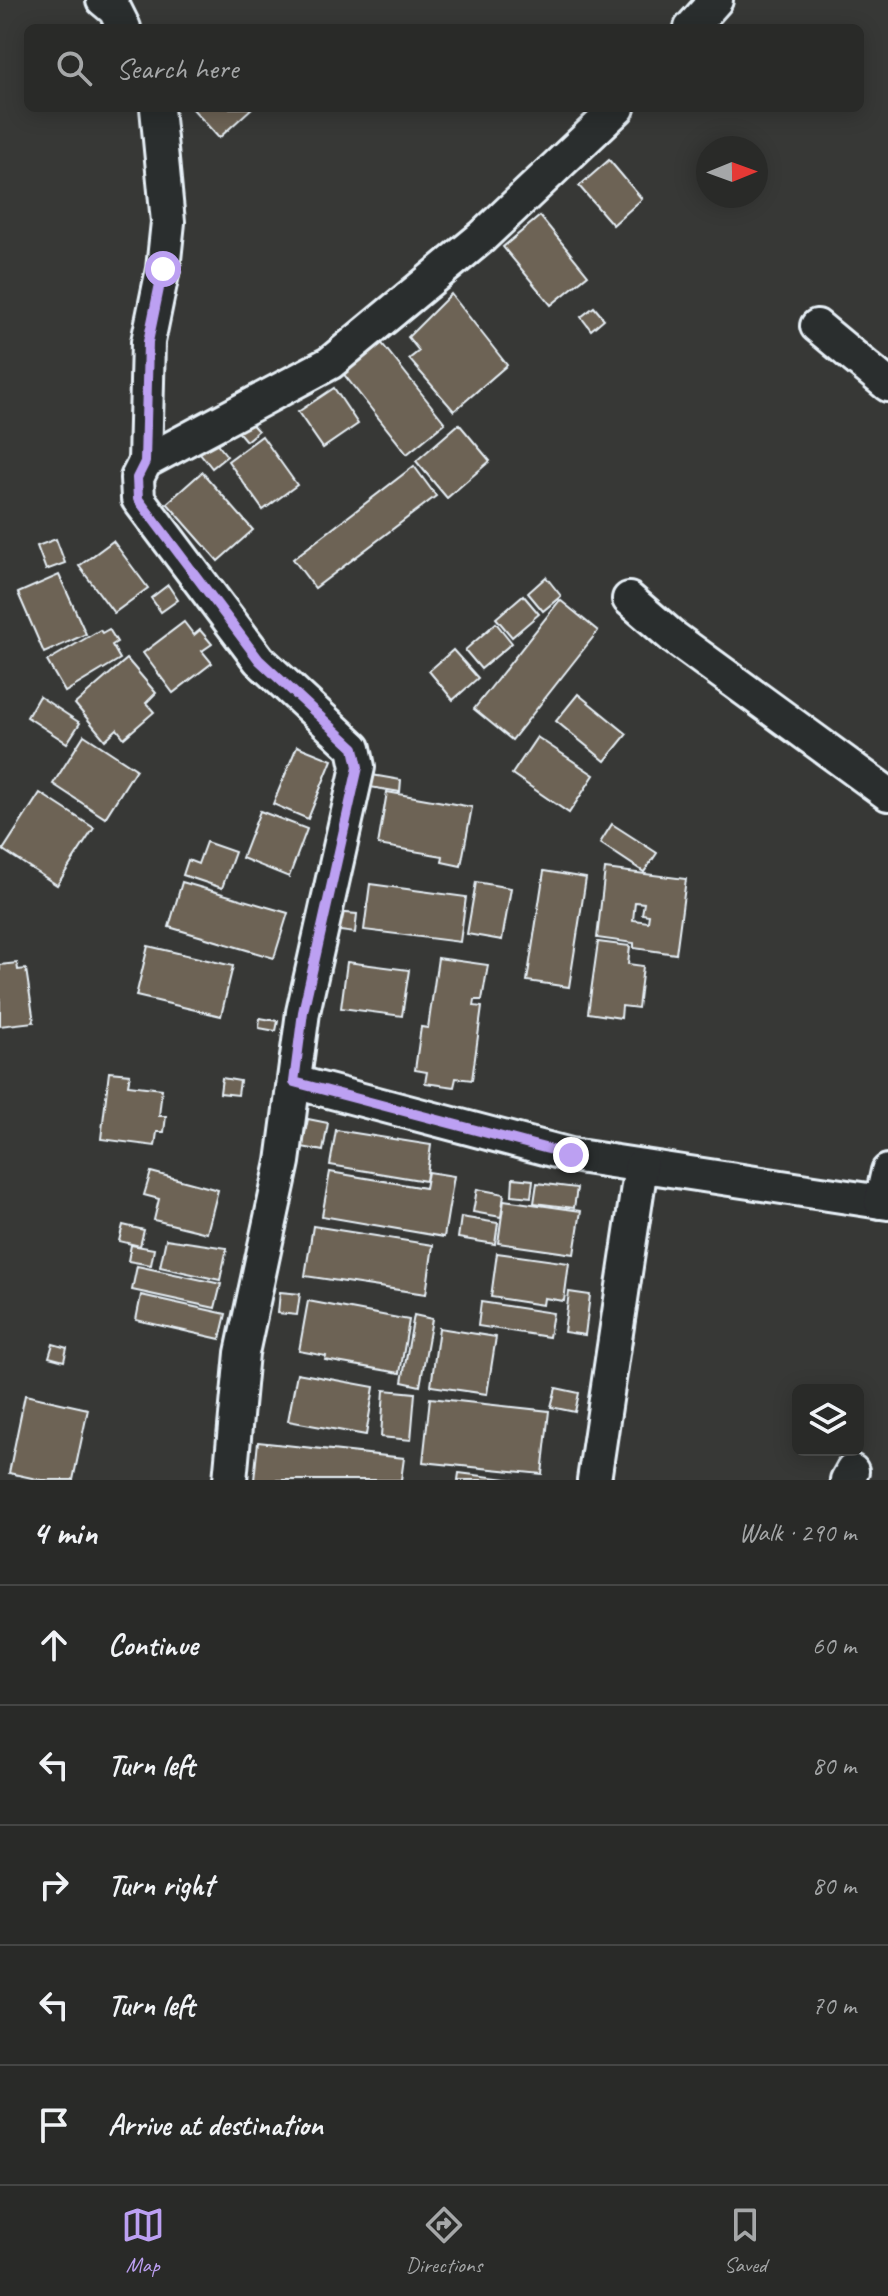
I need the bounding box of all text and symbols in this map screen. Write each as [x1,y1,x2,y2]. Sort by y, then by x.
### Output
search box [24,24,864,112]
icon: search [52,46,96,90]
text: Search here [116,49,238,87]
north arrow [696,136,768,208]
route start [145,251,181,287]
route end [553,1137,589,1173]
map controls [792,1384,864,1456]
button: layers [792,1384,864,1456]
text: 4 min [32,1511,97,1554]
text: Walk · 290 m [739,1516,856,1549]
icon: ahead [32,1623,76,1667]
text: Continue [108,1626,198,1664]
text: 60 m [812,1629,856,1662]
icon: left [32,1743,76,1787]
text: Turn left [108,1746,195,1784]
text: 80 m [812,1749,856,1782]
icon: right [32,1863,76,1907]
text: Turn right [108,1866,213,1904]
text: 80 m [812,1869,856,1902]
icon: left [32,1983,76,2027]
text: Turn left [108,1986,195,2024]
text: 70 m [812,1989,856,2022]
icon: arrive [32,2103,76,2147]
text: Arrive at destination [108,2106,323,2144]
tab: Map [121,2203,165,2279]
tab: Directions [406,2203,482,2279]
tab: Saved [723,2203,767,2279]

